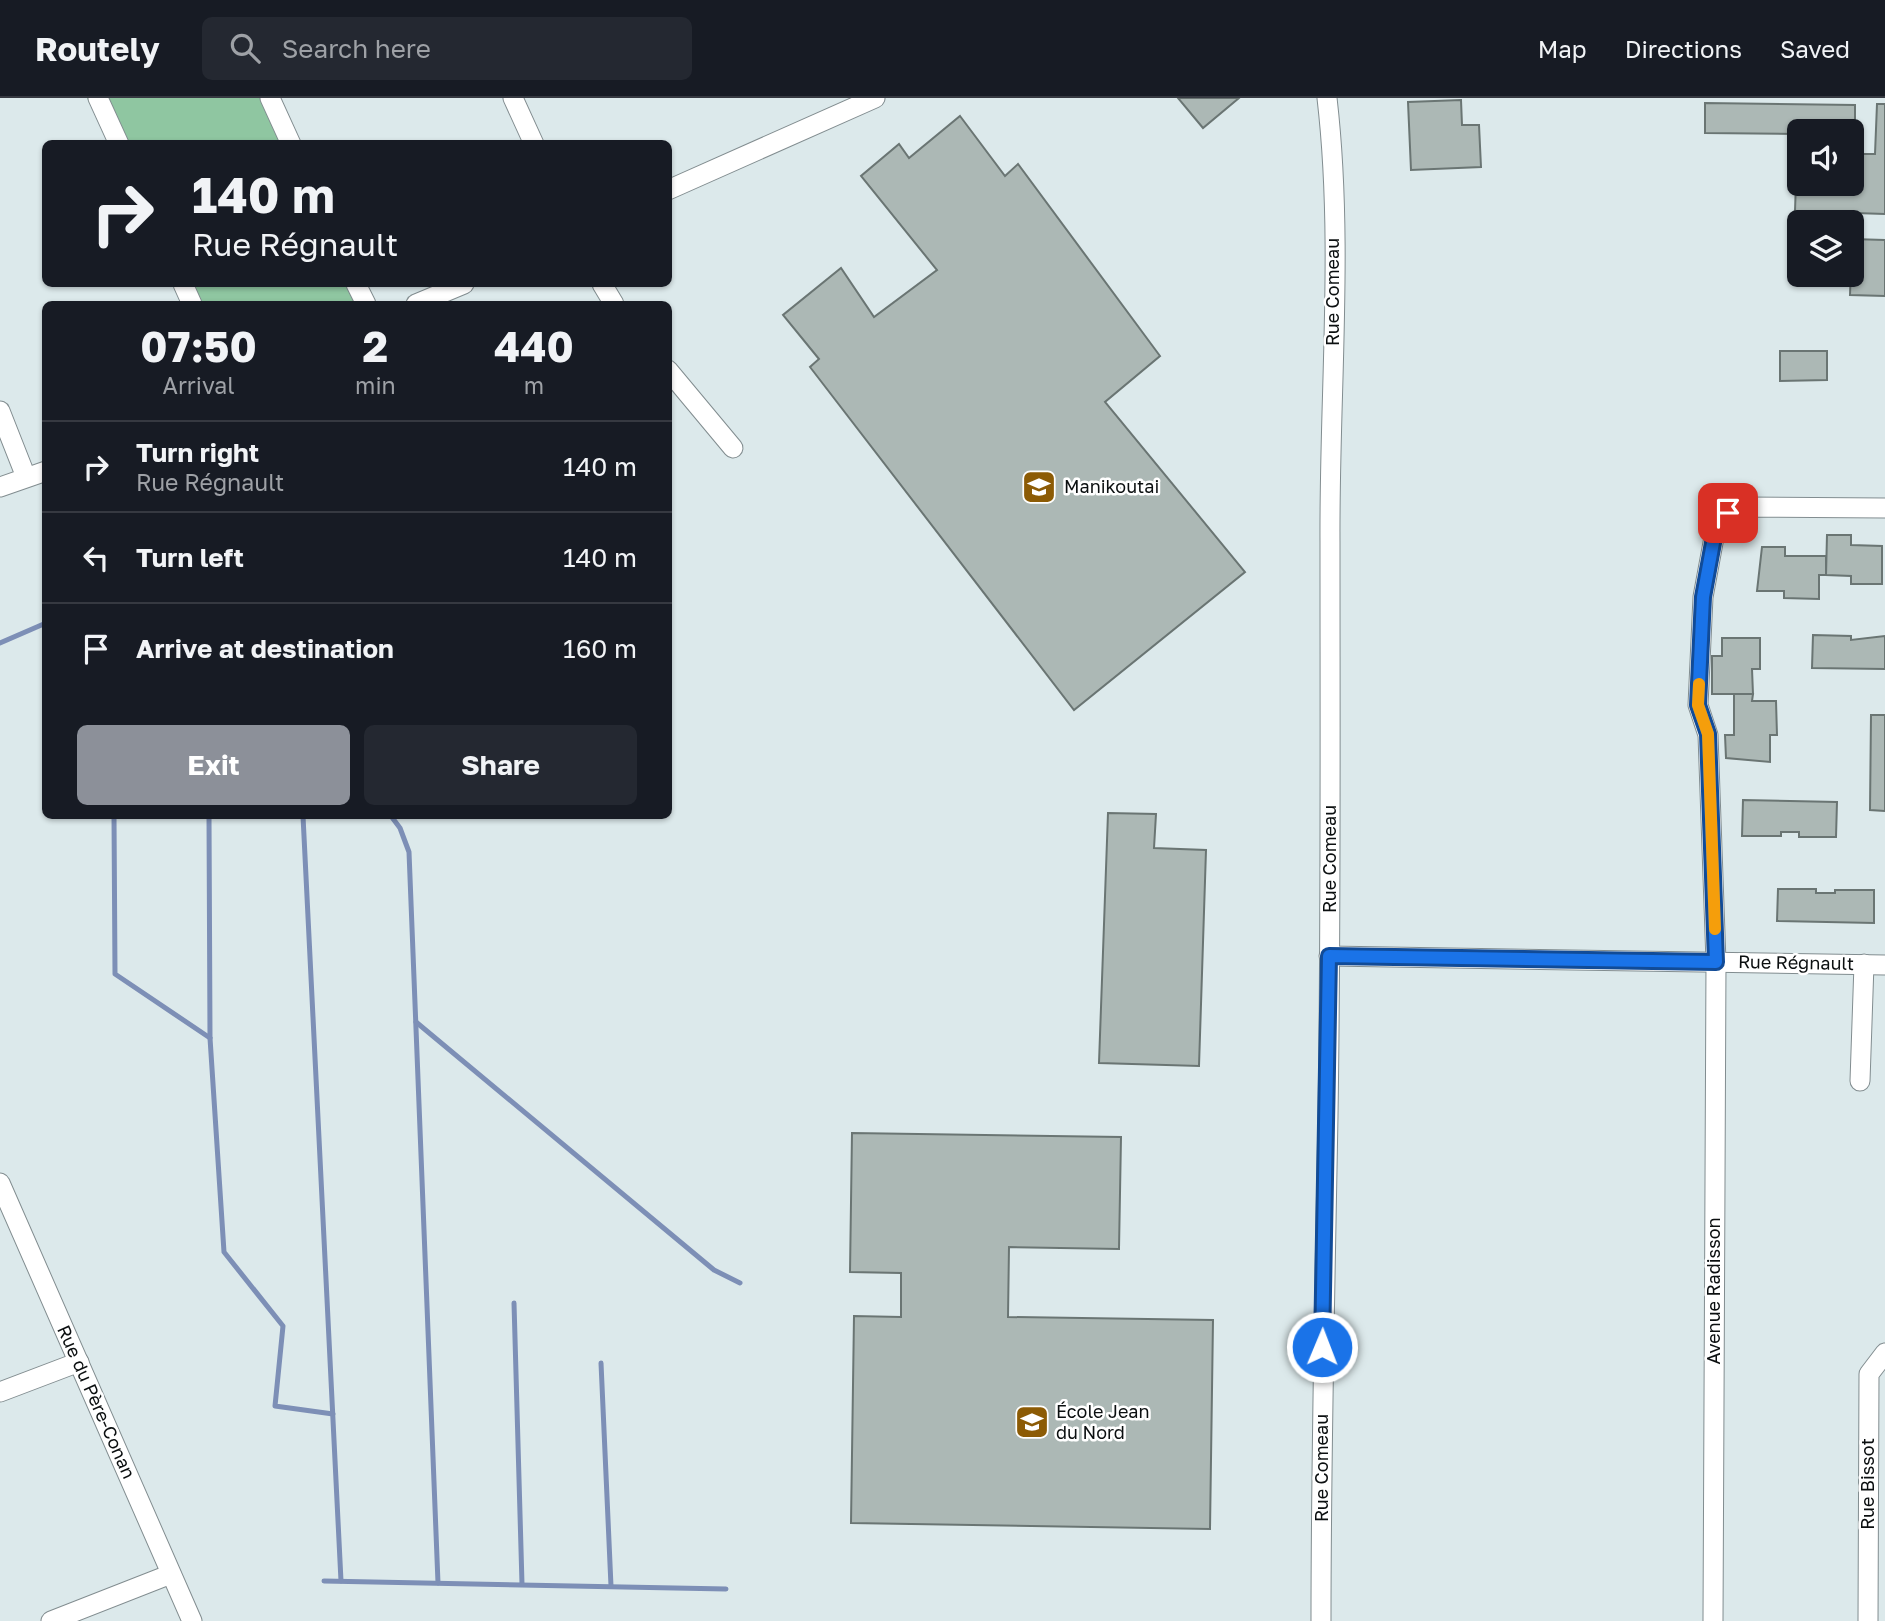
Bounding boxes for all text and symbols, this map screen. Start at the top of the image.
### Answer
search box [202,17,692,80]
text: Routely [35,29,160,68]
icon: search [226,29,264,67]
text: Search here [282,33,431,64]
text: Map [1538,34,1587,63]
text: Directions [1625,34,1742,63]
text: Saved [1780,34,1850,63]
map controls [1787,119,1864,287]
button: sound [1787,119,1864,196]
text: 140 m [192,165,335,224]
icon: right [77,168,168,259]
button: layers [1787,210,1864,287]
text: Rue Régnault [192,225,398,263]
street label: Rue Comeau [1321,238,1343,346]
text: 07:50 [140,321,257,371]
text: 2 [363,321,388,371]
text: 440 [494,321,574,371]
text: Arrival [162,371,235,399]
text: min [355,371,396,399]
text: m [524,371,544,399]
text: Turn right [136,437,259,468]
icon: right [77,448,115,486]
text: 140 m [563,451,637,482]
text: Rue Régnault [136,468,284,496]
school or university icon: Manikoutai [1020,468,1058,506]
place label: Manikoutai [1064,475,1159,497]
pin [1698,483,1758,543]
icon: arrive [1709,494,1747,532]
icon: left [77,539,115,577]
text: Turn left [136,542,244,573]
text: 140 m [563,542,637,573]
icon: arrive [77,630,115,668]
text: Arrive at destination [136,633,394,664]
text: 160 m [563,633,637,664]
button: Exit [77,725,350,805]
button: Share [364,725,637,805]
street label: Rue Comeau [1318,805,1340,913]
street label: Rue Régnault [1738,950,1854,974]
street label: Avenue Radisson [1702,1217,1724,1365]
position arrow [1285,1310,1359,1384]
street label: Rue du Père-Conan [53,1321,141,1482]
place label: École Jean du Nord [1056,1400,1150,1443]
school or university icon: École Jean du Nord [1013,1403,1051,1441]
street label: Rue Comeau [1310,1414,1332,1522]
street label: Rue Bissot [1856,1438,1878,1530]

